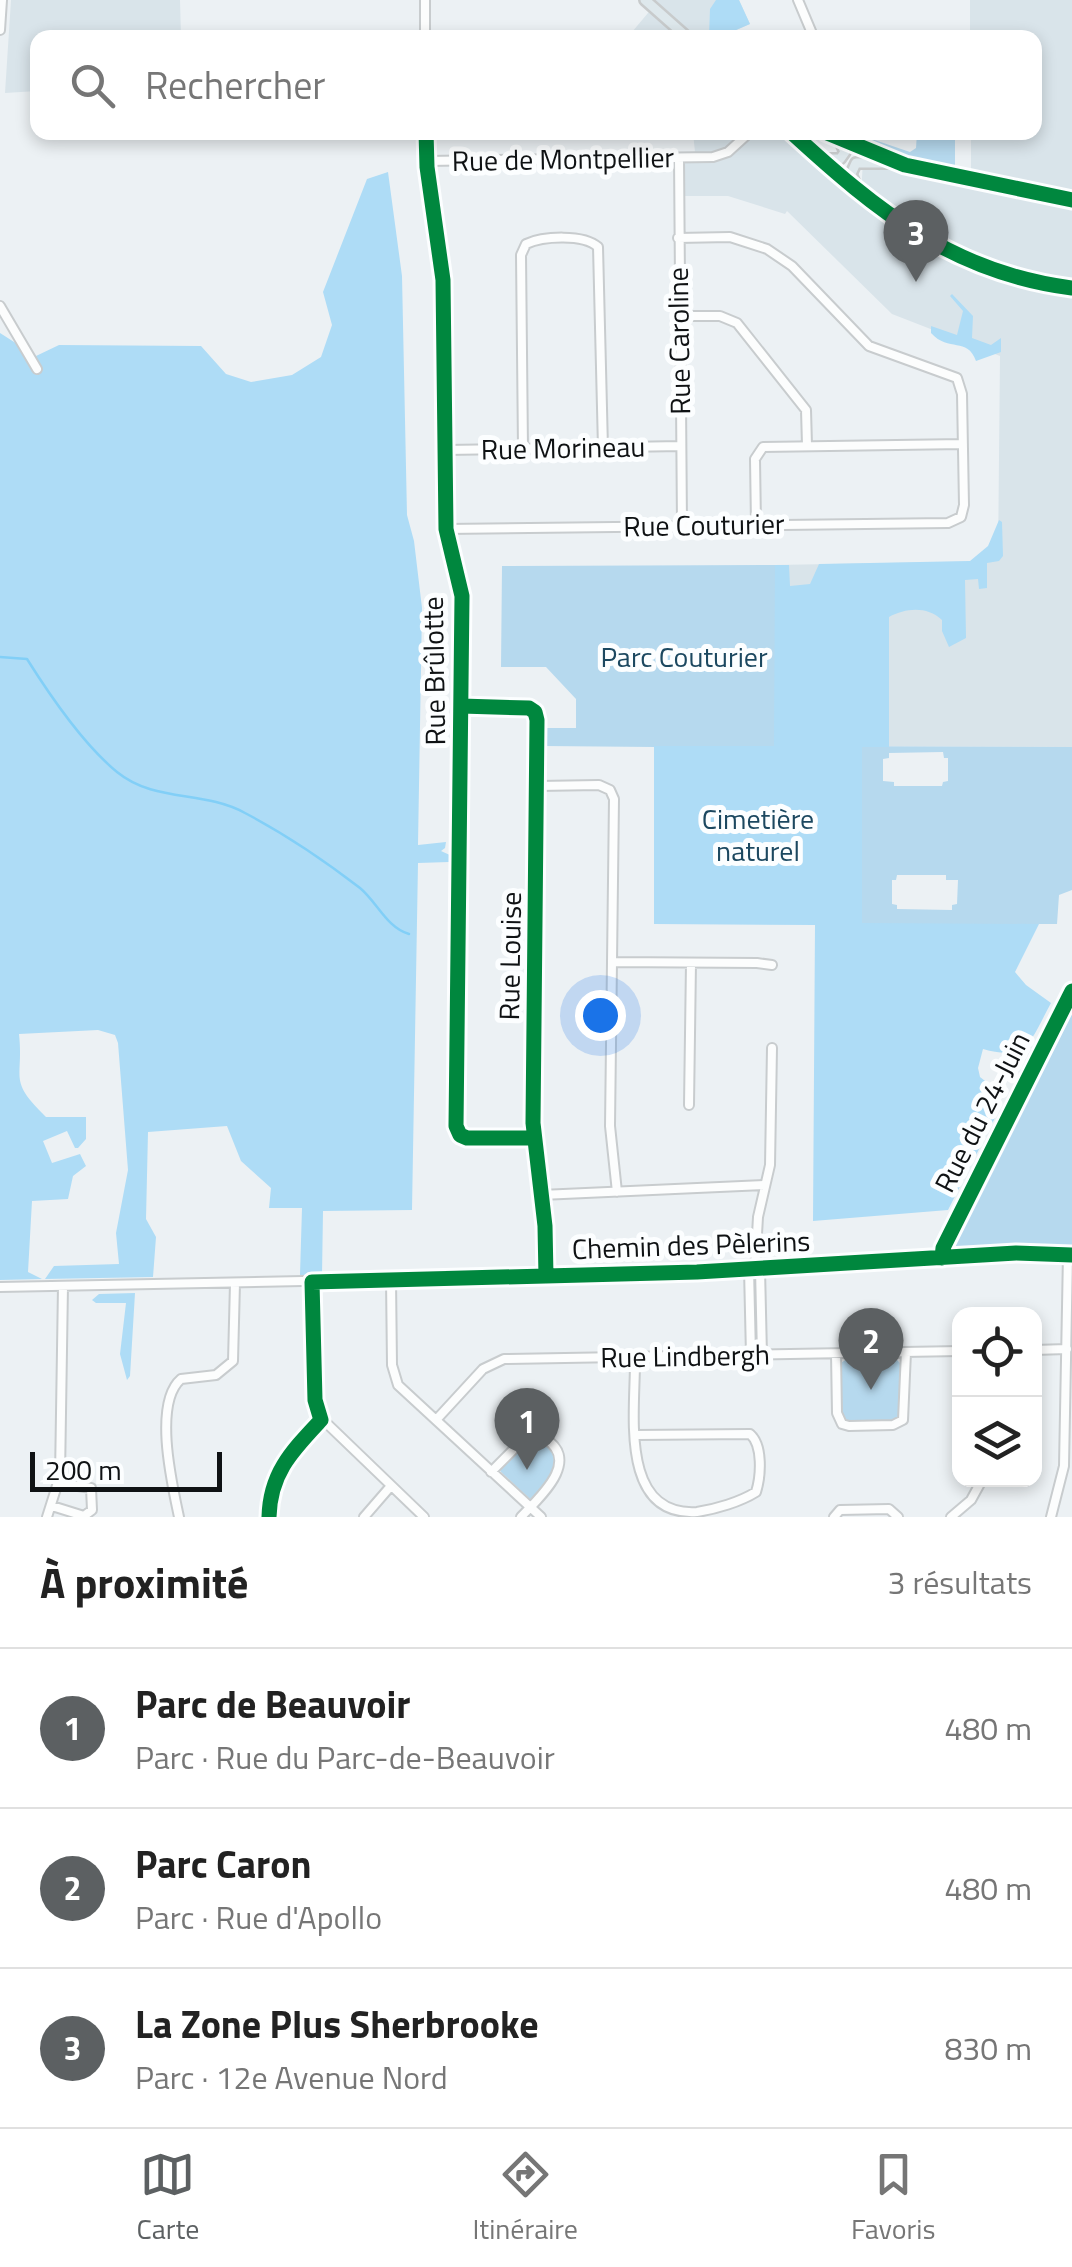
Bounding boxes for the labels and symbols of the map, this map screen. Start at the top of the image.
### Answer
street label: Rue de Montpellier [452,135,675,182]
pin: 3 [884,200,948,282]
street label: Rue Caroline [656,267,701,415]
street label: Rue Morineau [480,425,646,470]
street label: Rue Couturier [623,502,785,547]
street label: Rue Brûlotte [411,596,456,746]
park label: Parc Couturier [600,635,768,678]
park label: Cimetière naturel [702,797,814,872]
street label: Rue Louise [487,891,532,1021]
your location [575,990,626,1041]
street label: Rue du 24-Juin [923,1024,1040,1200]
street label: Chemin des Pèlerins [571,1219,811,1270]
pin: 2 [838,1308,904,1390]
street label: Rue Lindbergh [600,1333,770,1378]
pin: 1 [494,1388,560,1470]
scale bar [30,1447,222,1492]

